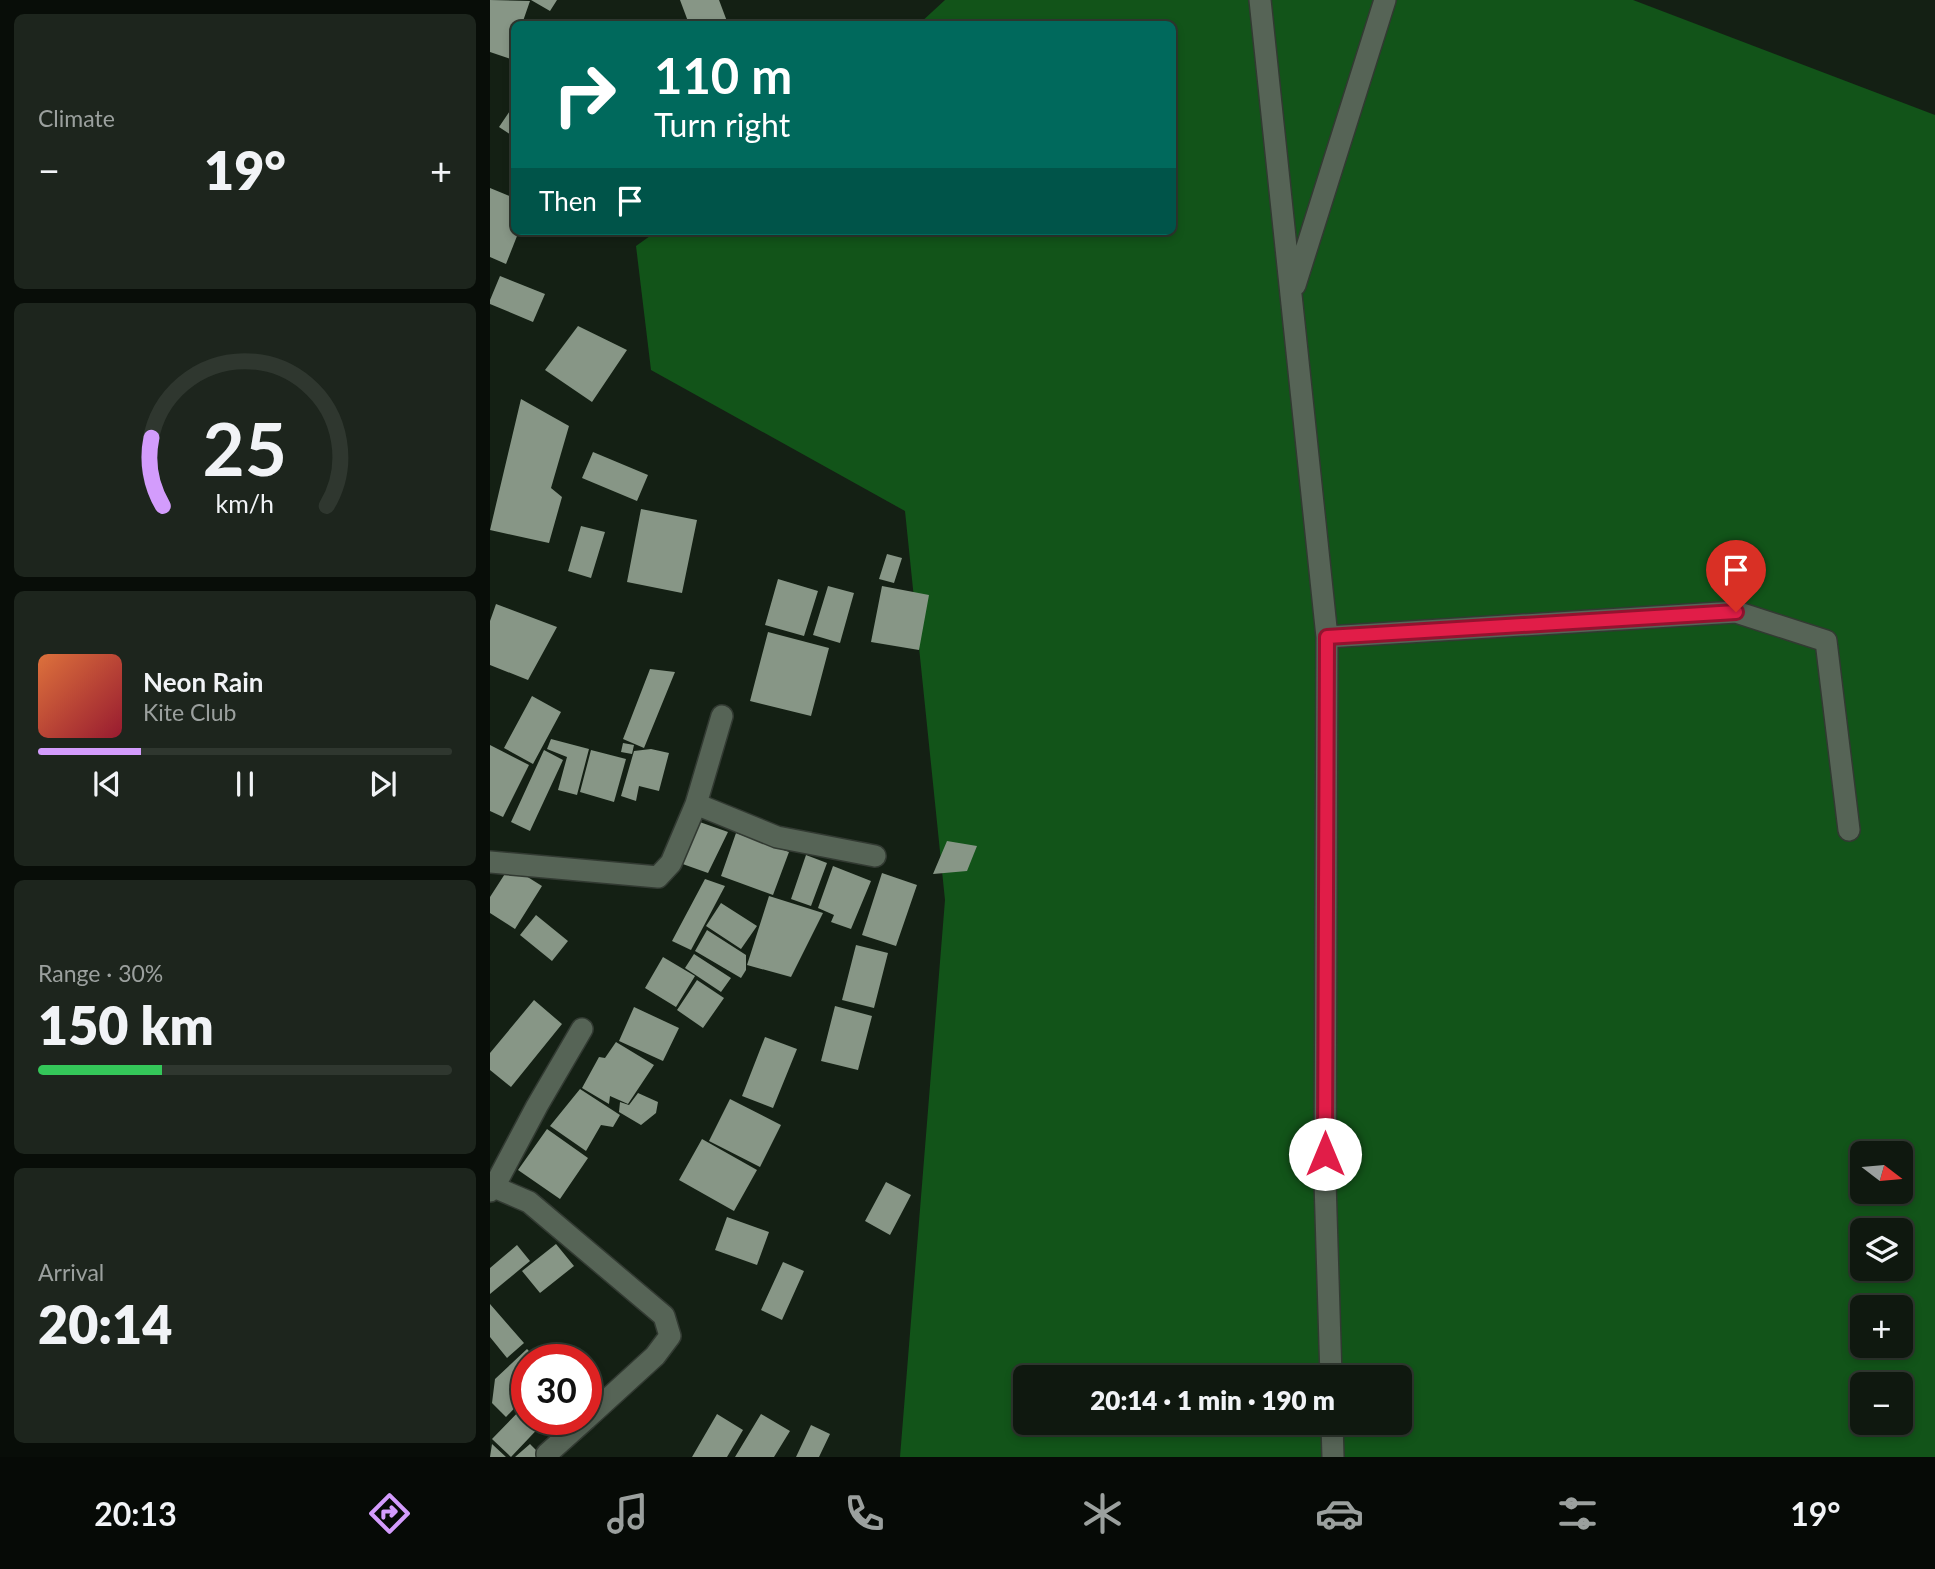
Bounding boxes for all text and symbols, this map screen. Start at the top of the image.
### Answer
text: 110 m [654,46,792,104]
icon: right [539,49,630,140]
text: Climate [38,104,115,132]
text: Turn right [654,105,790,144]
text: 19° [204,139,286,201]
text: − [38,147,60,193]
text: + [430,147,452,193]
icon: arrive [611,182,649,220]
text: Then [539,185,597,217]
text: 25 [203,404,287,492]
text: km/h [216,488,274,518]
pin [1706,540,1766,612]
icon: arrive [1717,551,1755,589]
text: Neon Rain [143,666,263,698]
text: Kite Club [143,698,236,726]
icon: previous [88,765,126,803]
icon: pause [226,765,264,803]
icon: next [364,765,402,803]
text: Range · 30% [38,959,163,987]
text: 150 km [38,994,214,1056]
position arrow [1288,1117,1362,1191]
north arrow [1850,1141,1913,1204]
map controls [1850,1141,1913,1435]
button: layers [1850,1218,1913,1281]
text: Arrival [38,1258,104,1286]
text: 20:14 [38,1293,172,1355]
button: + [1850,1295,1913,1358]
speed limit sign: 30 [511,1344,602,1435]
button: − [1850,1372,1913,1435]
text: 20:14 · 1 min · 190 m [1090,1384,1335,1416]
icon: directions [365,1489,414,1538]
icon: music [603,1489,652,1538]
icon: phone [840,1489,889,1538]
icon: climate [1078,1489,1127,1538]
icon: car [1315,1489,1364,1538]
icon: filters [1553,1489,1602,1538]
text: 20:13 [94,1494,177,1533]
text: 19° [1790,1494,1841,1533]

